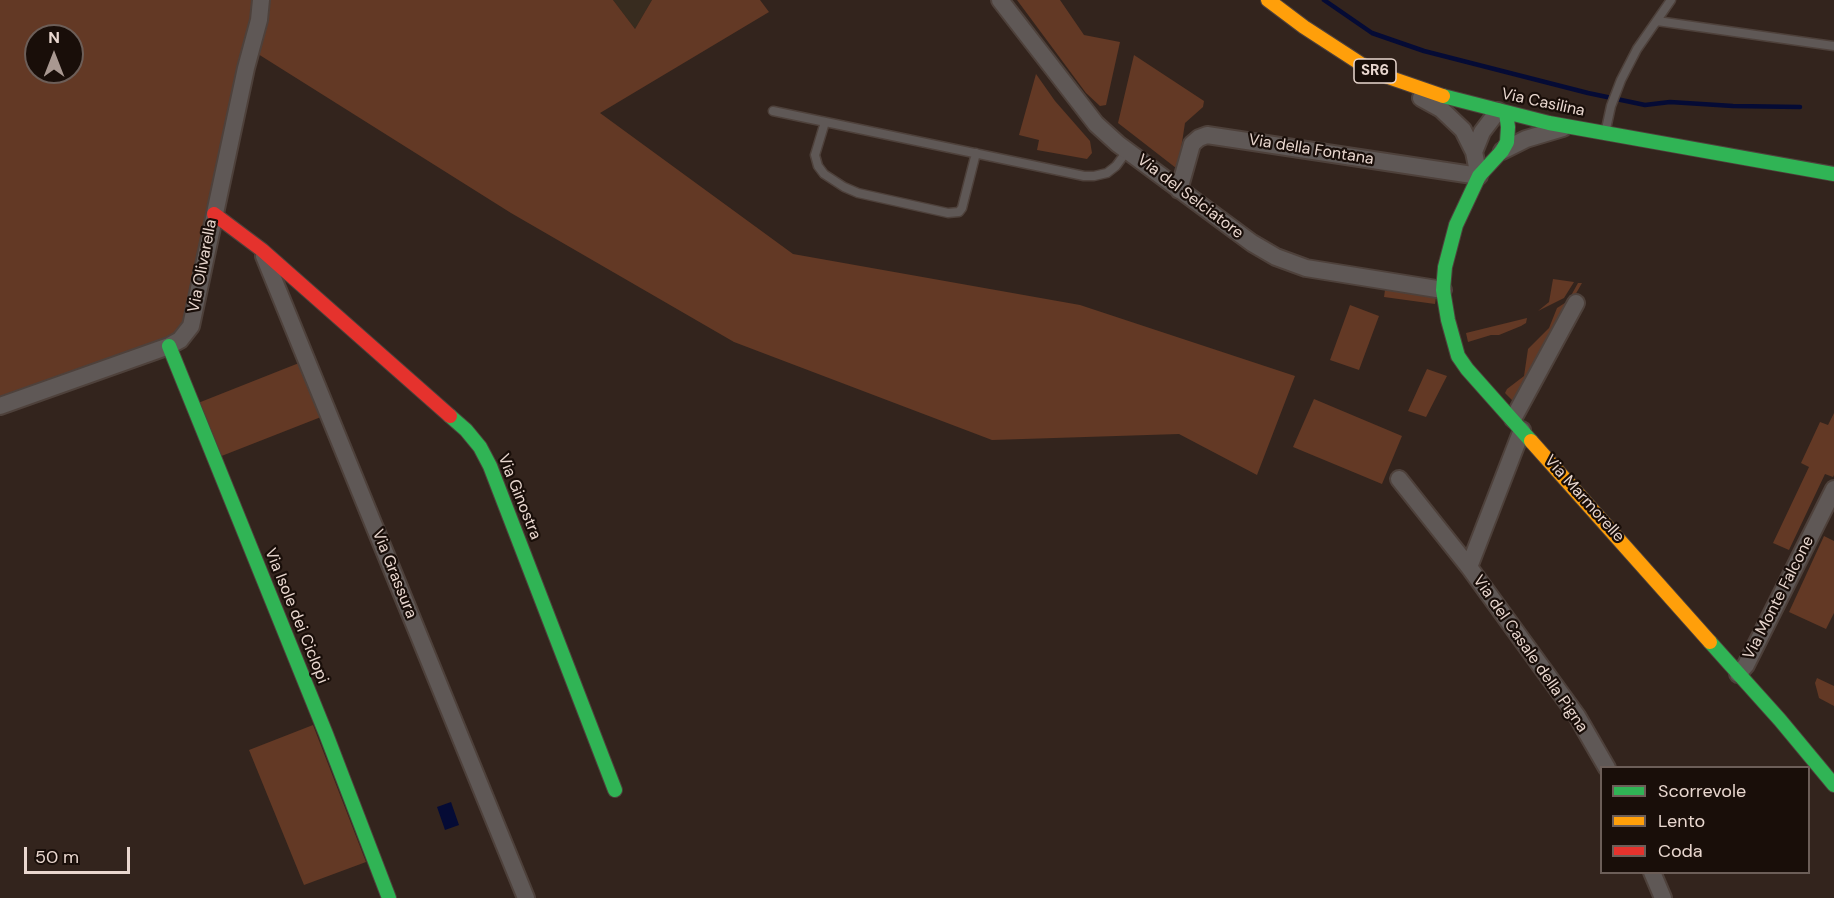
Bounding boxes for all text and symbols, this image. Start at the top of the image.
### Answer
north arrow [24,24,84,84]
text: N [48,27,60,48]
road number: SR6 [1354,59,1396,83]
street label: Via Casilina [1500,85,1586,121]
street label: Via della Fontana [1247,131,1375,169]
street label: Via del Selciatore [1133,151,1247,243]
street label: Via Olivarella [185,218,221,314]
street label: Via Ginostra [493,451,545,543]
street label: Via Marmorelle [1540,452,1628,546]
street label: Via Grassura [367,527,421,621]
street label: Via Monte Falcone [1740,533,1818,663]
street label: Via Isole dei Ciclopi [260,546,332,686]
street label: Via del Casale della Pigna [1468,572,1592,736]
legend [1600,766,1810,874]
text: Scorrevole [1658,779,1746,803]
text: Lento [1658,809,1705,833]
scale bar [27,835,134,873]
text: Coda [1658,839,1703,863]
text: 50 m [35,845,79,869]

